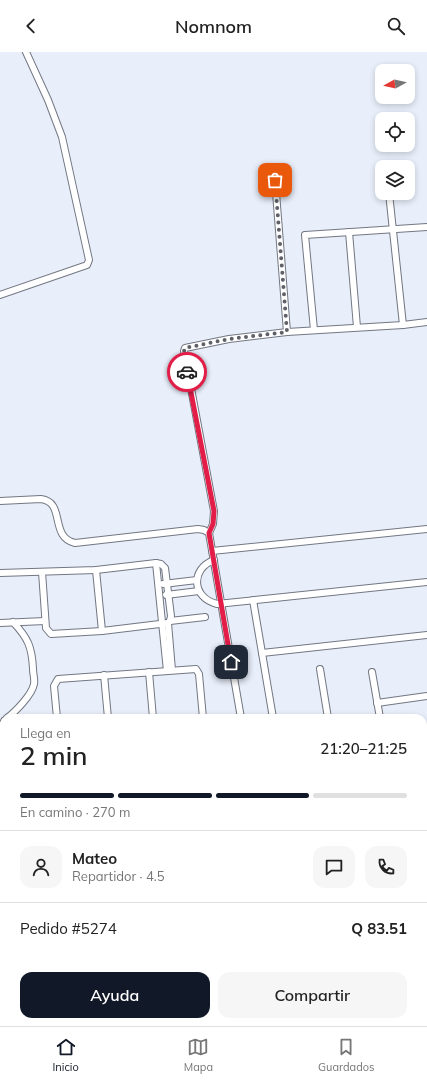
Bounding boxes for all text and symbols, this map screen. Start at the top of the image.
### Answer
icon: back [20,15,42,37]
text: Nomnom [175,15,252,38]
icon: search [385,15,407,37]
north arrow [375,64,415,104]
map controls [375,64,415,200]
button: locate [375,112,415,152]
button: layers [375,160,415,200]
pin [258,163,292,197]
icon: bag [264,169,286,191]
courier [167,352,207,392]
icon: car [176,361,198,383]
pin [214,645,248,679]
icon: home [220,651,242,673]
text: Llega en [20,725,71,741]
text: 2 min [20,739,88,772]
text: 21:20–21:25 [320,739,407,758]
text: En camino · 270 m [20,804,130,820]
button: person [20,846,62,888]
button: chat [313,846,355,888]
button: phone [365,846,407,888]
text: Mateo [72,849,117,868]
text: Repartidor · 4.5 [72,868,165,884]
text: Pedido #5274 [20,919,117,938]
text: Q 83.51 [351,919,407,938]
button: Ayuda [20,972,210,1018]
button: Compartir [218,972,407,1018]
tab: Inicio [53,1036,79,1074]
tab: Mapa [184,1036,213,1074]
tab: Guardados [318,1036,374,1074]

